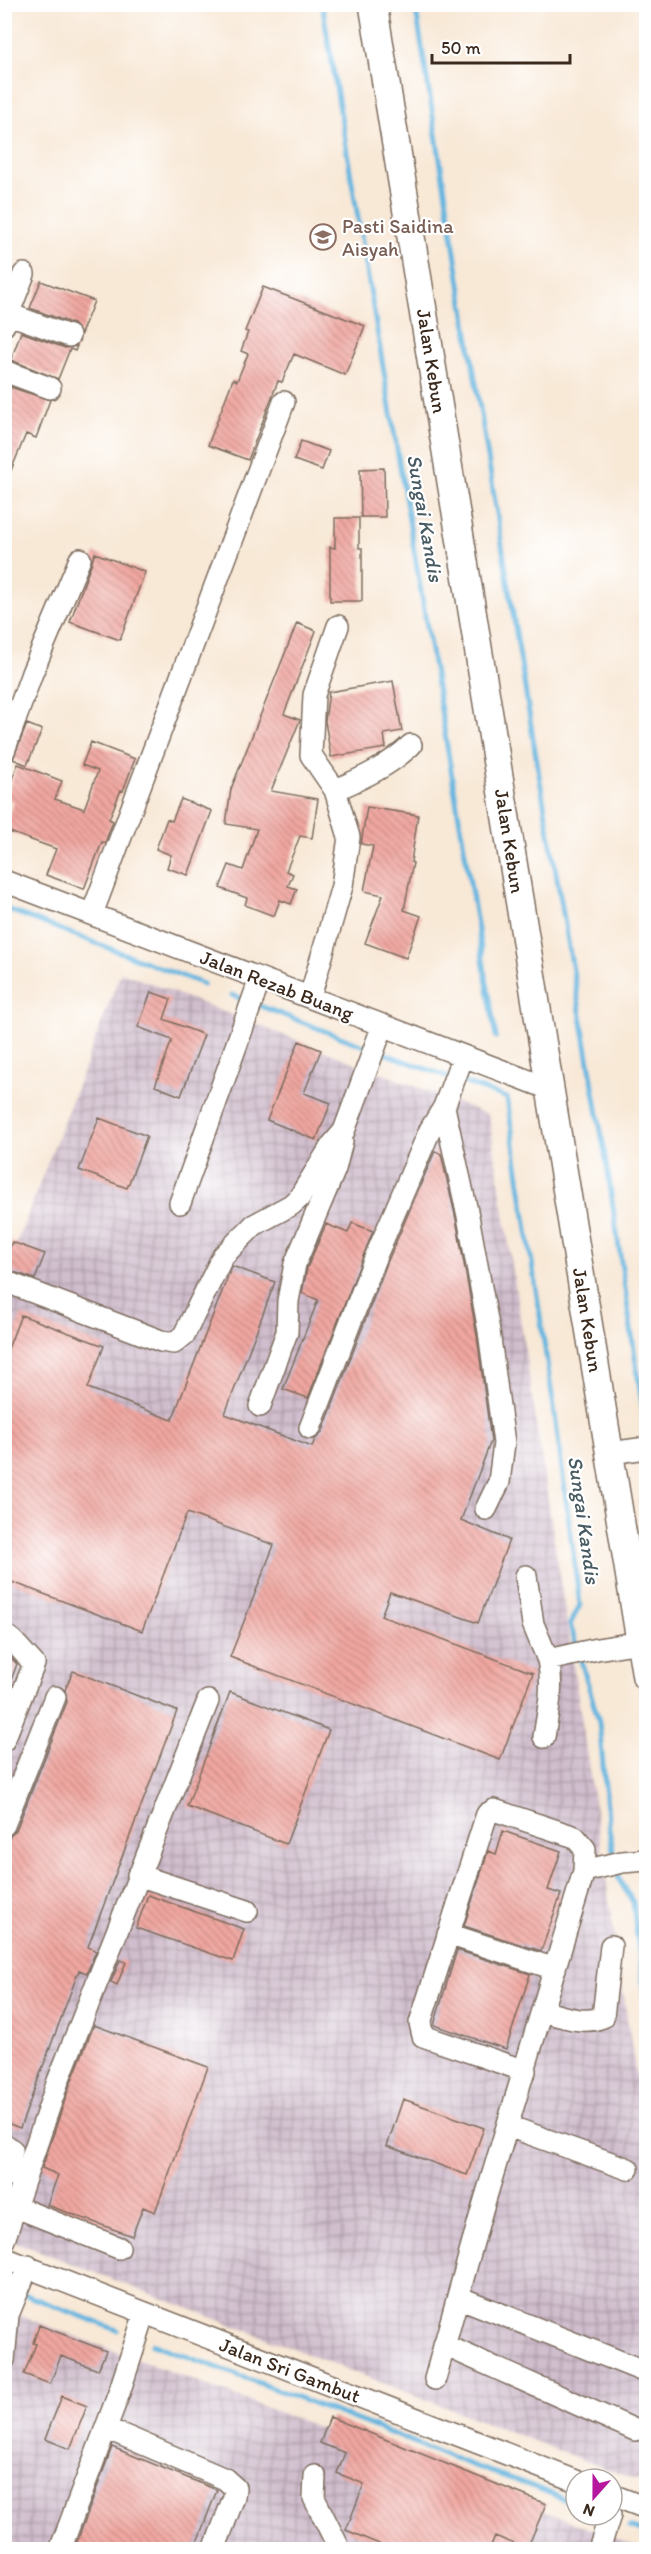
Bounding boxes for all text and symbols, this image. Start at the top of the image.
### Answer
scale bar [432,27,570,65]
text: 50 m [441,37,481,59]
place label: Pasti Saidina Aisyah [342,214,454,261]
school or university icon: Pasti Saidina Aisyah [308,222,338,252]
street label: Jalan Kebun [412,307,452,415]
water label: Sungai Kandis [402,452,449,585]
street label: Jalan Kebun [490,787,530,895]
street label: Jalan Rezab Buang [197,945,358,1026]
street label: Jalan Kebun [568,1266,608,1374]
water label: Sungai Kandis [563,1454,606,1587]
street label: Jalan Sri Gambut [216,2332,364,2408]
north arrow [564,2467,624,2527]
text: N [580,2500,597,2521]

